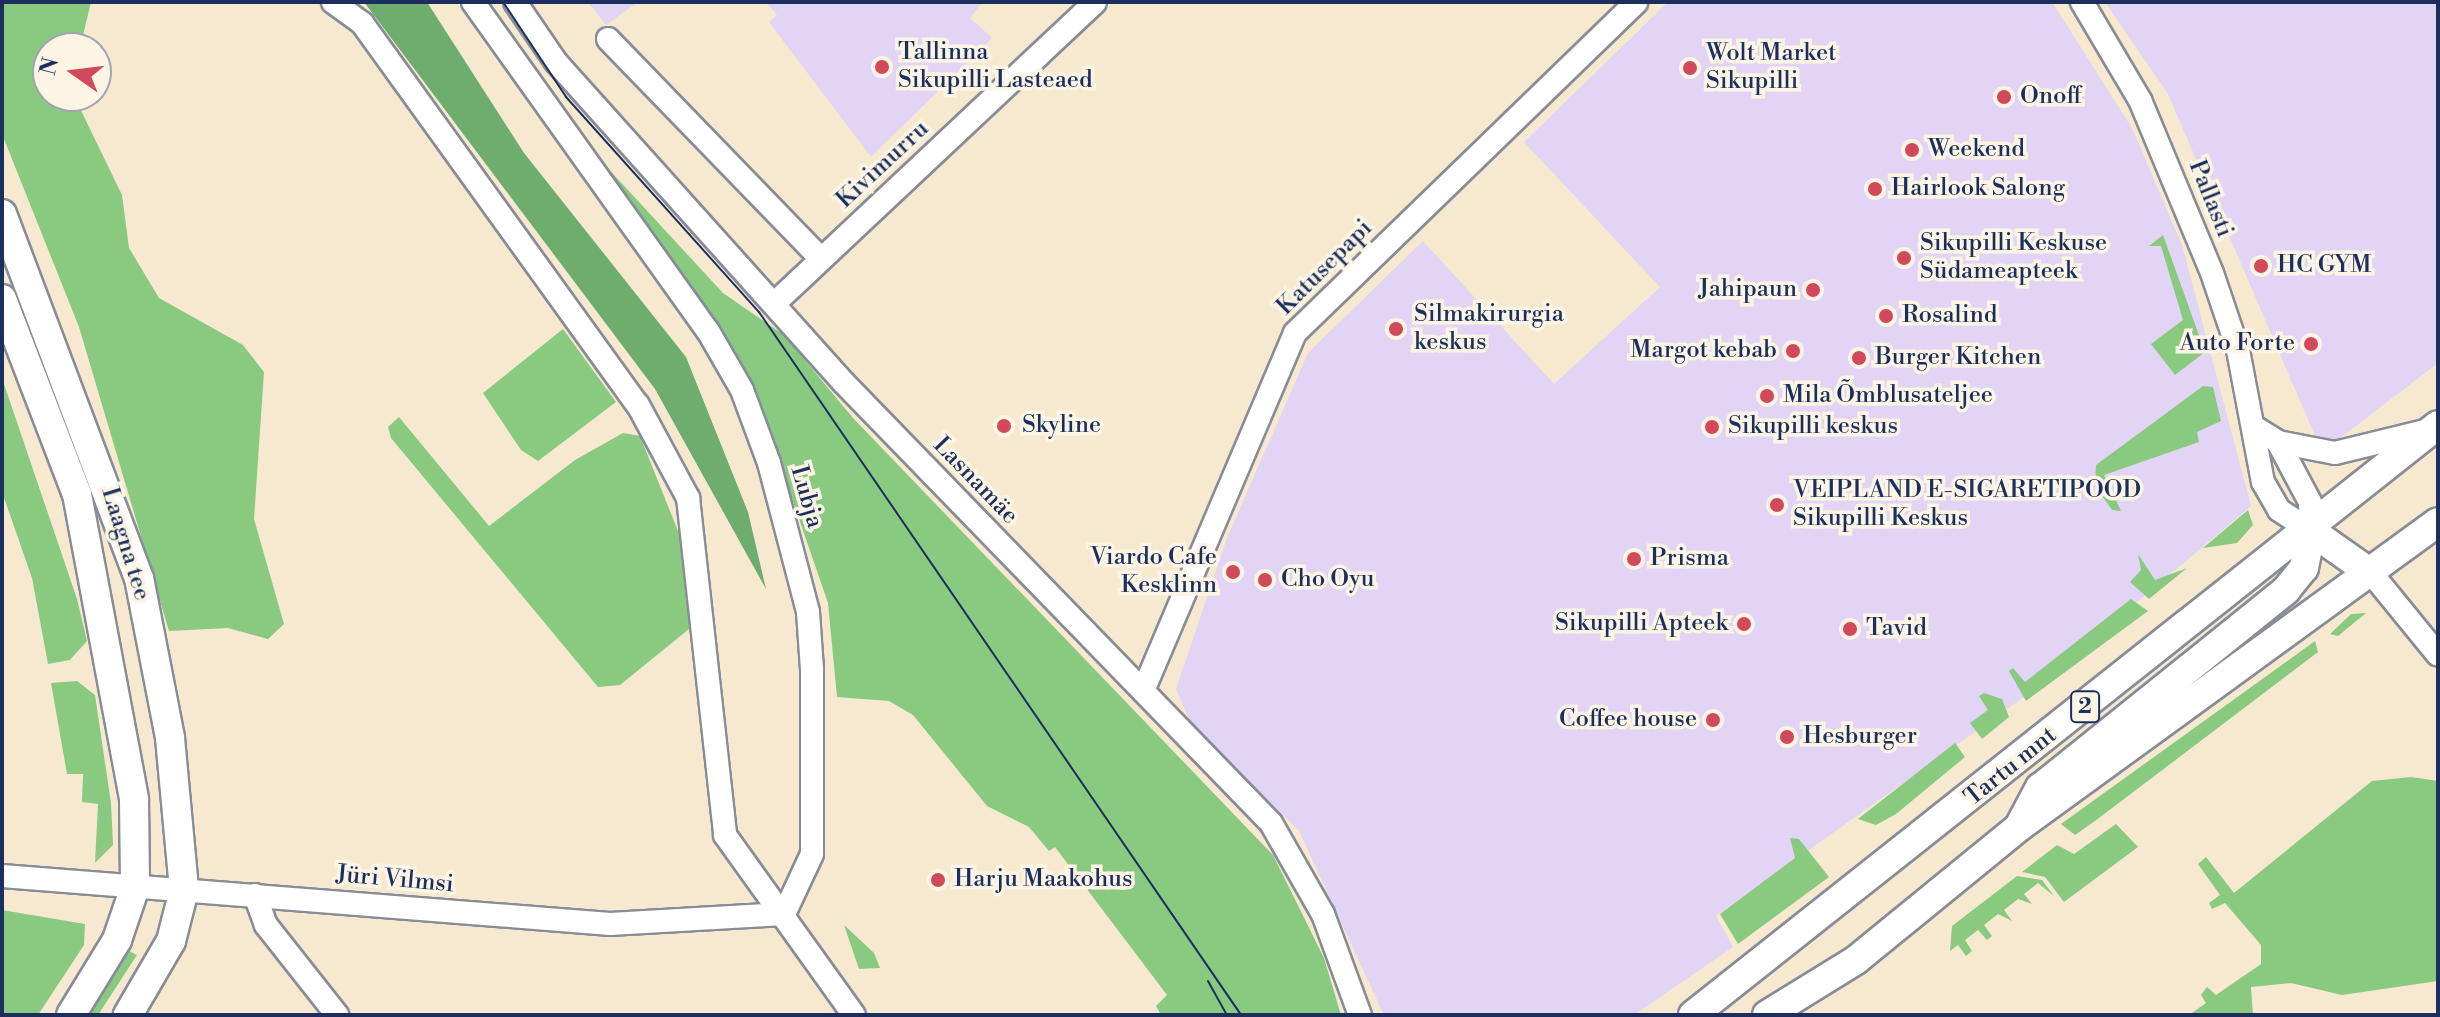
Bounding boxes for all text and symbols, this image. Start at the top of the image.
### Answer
north arrow [32,32,112,112]
place label: Tallinna Sikupilli Lasteaed [898,39,1093,95]
place label: Wolt Market Sikupilli [1706,40,1837,96]
text: N [35,55,65,78]
marker: Tallinna Sikupilli Lasteaed [873,58,891,76]
marker: Wolt Market Sikupilli [1681,59,1699,77]
place label: Onoff [2020,83,2082,111]
marker: Onoff [1995,88,2013,106]
street label: Kivimurru [831,115,935,215]
place label: Weekend [1928,136,2025,164]
marker: Weekend [1903,141,1921,159]
street label: Pallasti [2182,156,2238,242]
place label: Hairlook Salong [1891,175,2065,203]
marker: Hairlook Salong [1866,180,1884,198]
street label: Katusepapi [1271,214,1379,322]
place label: Sikupilli Keskuse Südameapteek [1920,230,2107,286]
marker: Sikupilli Keskuse Südameapteek [1895,249,1913,267]
place label: HC GYM [2277,252,2371,280]
marker: HC GYM [2252,257,2270,275]
place label: Jahipaun [1698,276,1797,304]
marker: Jahipaun [1804,281,1822,299]
place label: Silmakirurgia keskus [1414,301,1564,357]
place label: Rosalind [1902,302,1997,330]
marker: Rosalind [1877,307,1895,325]
marker: Silmakirurgia keskus [1385,318,1407,340]
place label: Auto Forte [2179,330,2295,358]
marker: Auto Forte [2302,335,2320,353]
place label: Margot kebab [1630,337,1777,365]
marker: Margot kebab [1784,342,1802,360]
place label: Burger Kitchen [1875,344,2041,372]
marker: Burger Kitchen [1850,349,1868,367]
place label: Mila Õmblusateljee [1783,382,1993,410]
marker: Mila Õmblusateljee [1758,387,1776,405]
place label: Skyline [1022,412,1101,440]
place label: Sikupilli keskus [1728,413,1898,441]
marker: Skyline [993,415,1015,437]
marker: Sikupilli keskus [1703,418,1721,436]
street label: Lasnamäe [926,431,1024,531]
street label: Lubja [783,463,829,531]
place label: VEIPLAND E-SIGARETIPOOD Sikupilli Keskus [1793,477,2141,533]
street label: Laagna tee [94,484,156,604]
marker: VEIPLAND E-SIGARETIPOOD Sikupilli Keskus [1768,496,1786,514]
place label: Viardo Cafe Kesklinn [1090,544,1217,600]
place label: Prisma [1650,545,1729,573]
marker: Prisma [1625,550,1643,568]
marker: Viardo Cafe Kesklinn [1224,563,1242,581]
place label: Cho Oyu [1281,566,1374,594]
marker: Cho Oyu [1256,571,1274,589]
place label: Sikupilli Apteek [1555,610,1728,638]
marker: Sikupilli Apteek [1735,615,1753,633]
place label: Tavid [1866,615,1927,643]
marker: Tavid [1841,620,1859,638]
road number: 2 [2069,689,2101,725]
place label: Coffee house [1559,706,1697,734]
marker: Coffee house [1704,711,1722,729]
street label: Tartu mnt [1959,721,2063,813]
place label: Hesburger [1803,723,1917,751]
marker: Hesburger [1778,728,1796,746]
street label: Jüri Vilmsi [335,861,455,899]
place label: Harju Maakohus [954,866,1132,894]
marker: Harju Maakohus [929,871,947,889]

